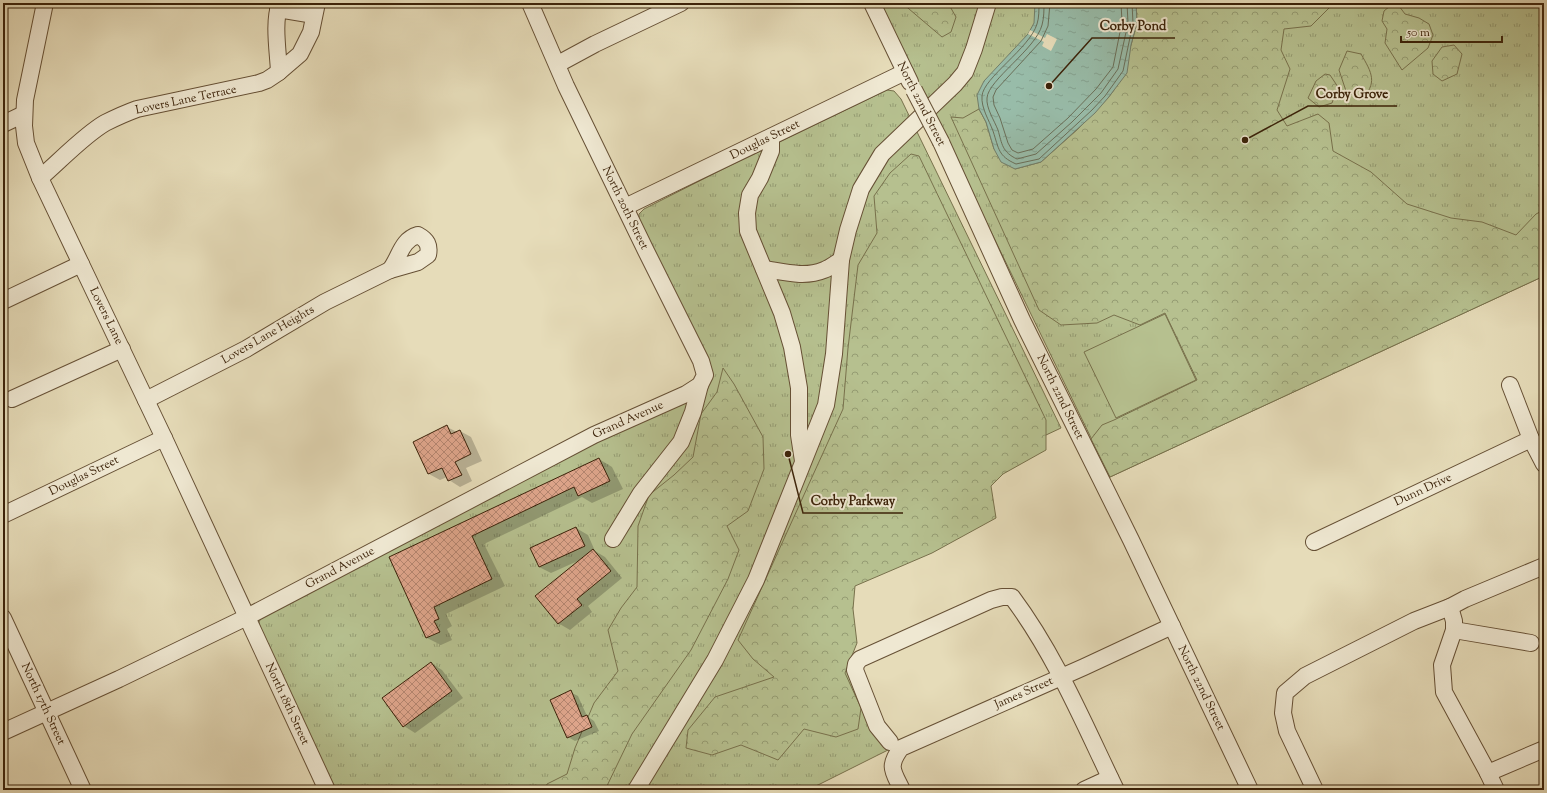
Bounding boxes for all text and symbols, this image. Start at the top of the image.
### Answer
callout: Corby Pond [1092,13,1175,38]
text: Corby Pond [1100,18,1167,36]
scale bar [1401,18,1502,44]
text: 50 m [1406,24,1430,42]
street label: North 22nd Street [892,59,950,149]
street label: Lovers Lane Terrace [134,80,239,120]
callout: Corby Grove [1308,81,1397,106]
text: Corby Grove [1316,86,1388,104]
street label: Douglas Street [727,115,803,165]
street label: North 20th Street [597,163,653,253]
street label: Lovers Lane [84,284,128,348]
street label: Lovers Lane Heights [218,301,318,369]
street label: North 22nd Street [1032,351,1088,443]
street label: Grand Avenue [590,396,667,444]
street label: Douglas Street [46,451,122,501]
street label: Dunn Drive [1391,469,1455,511]
callout: Corby Parkway [803,488,903,513]
text: Corby Parkway [811,493,896,511]
street label: Grand Avenue [302,542,378,594]
street label: North 22nd Street [1173,642,1229,734]
street label: North 17th Street [16,660,70,748]
street label: North 18th Street [260,660,314,748]
street label: James Street [991,672,1056,714]

